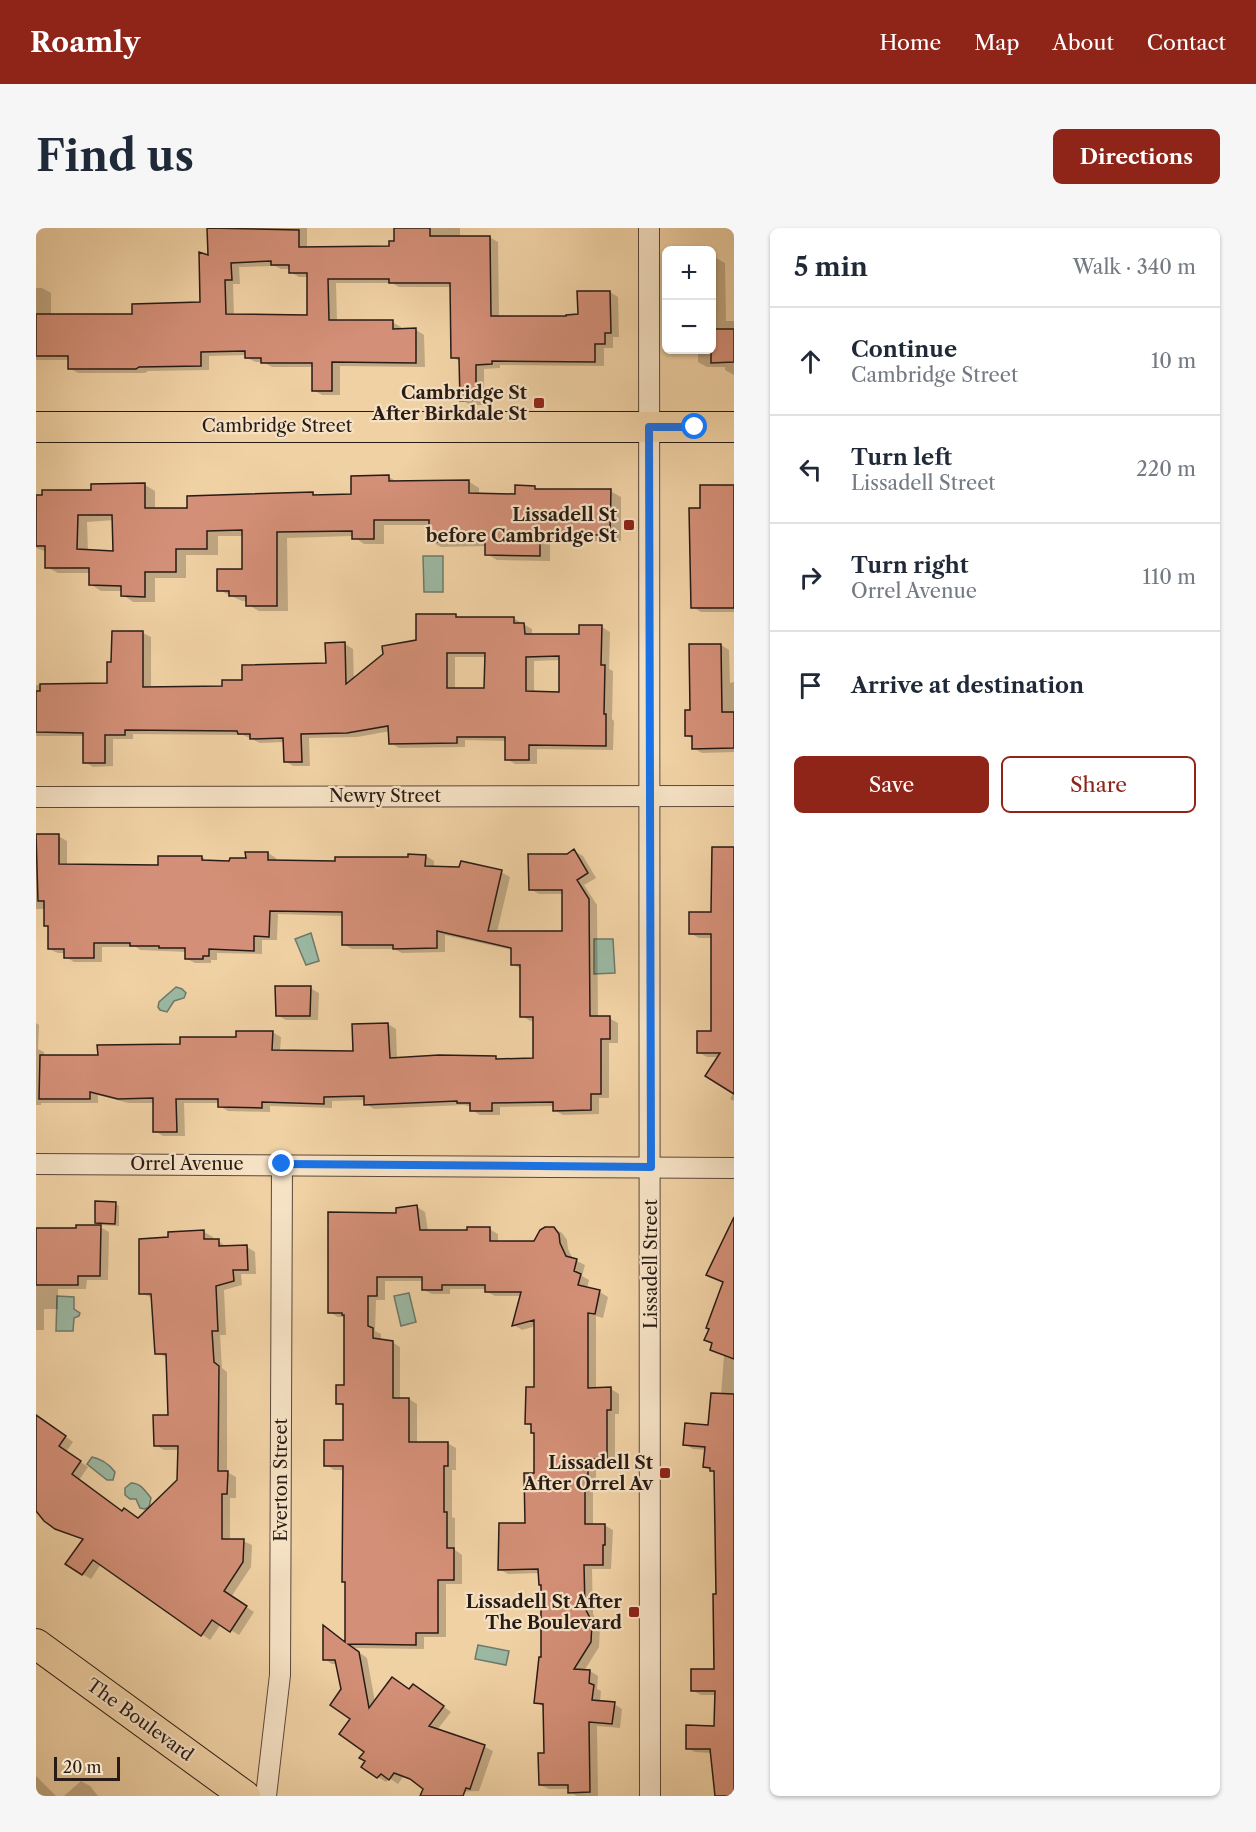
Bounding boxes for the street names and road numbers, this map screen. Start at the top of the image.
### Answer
street label: Cambridge Street [202,415,353,437]
street label: Newry Street [329,785,442,807]
street label: Orrel Avenue [130,1153,244,1175]
street label: Lissadell Street [640,1198,662,1329]
street label: Everton Street [270,1418,292,1542]
street label: The Boulevard [82,1674,198,1766]

